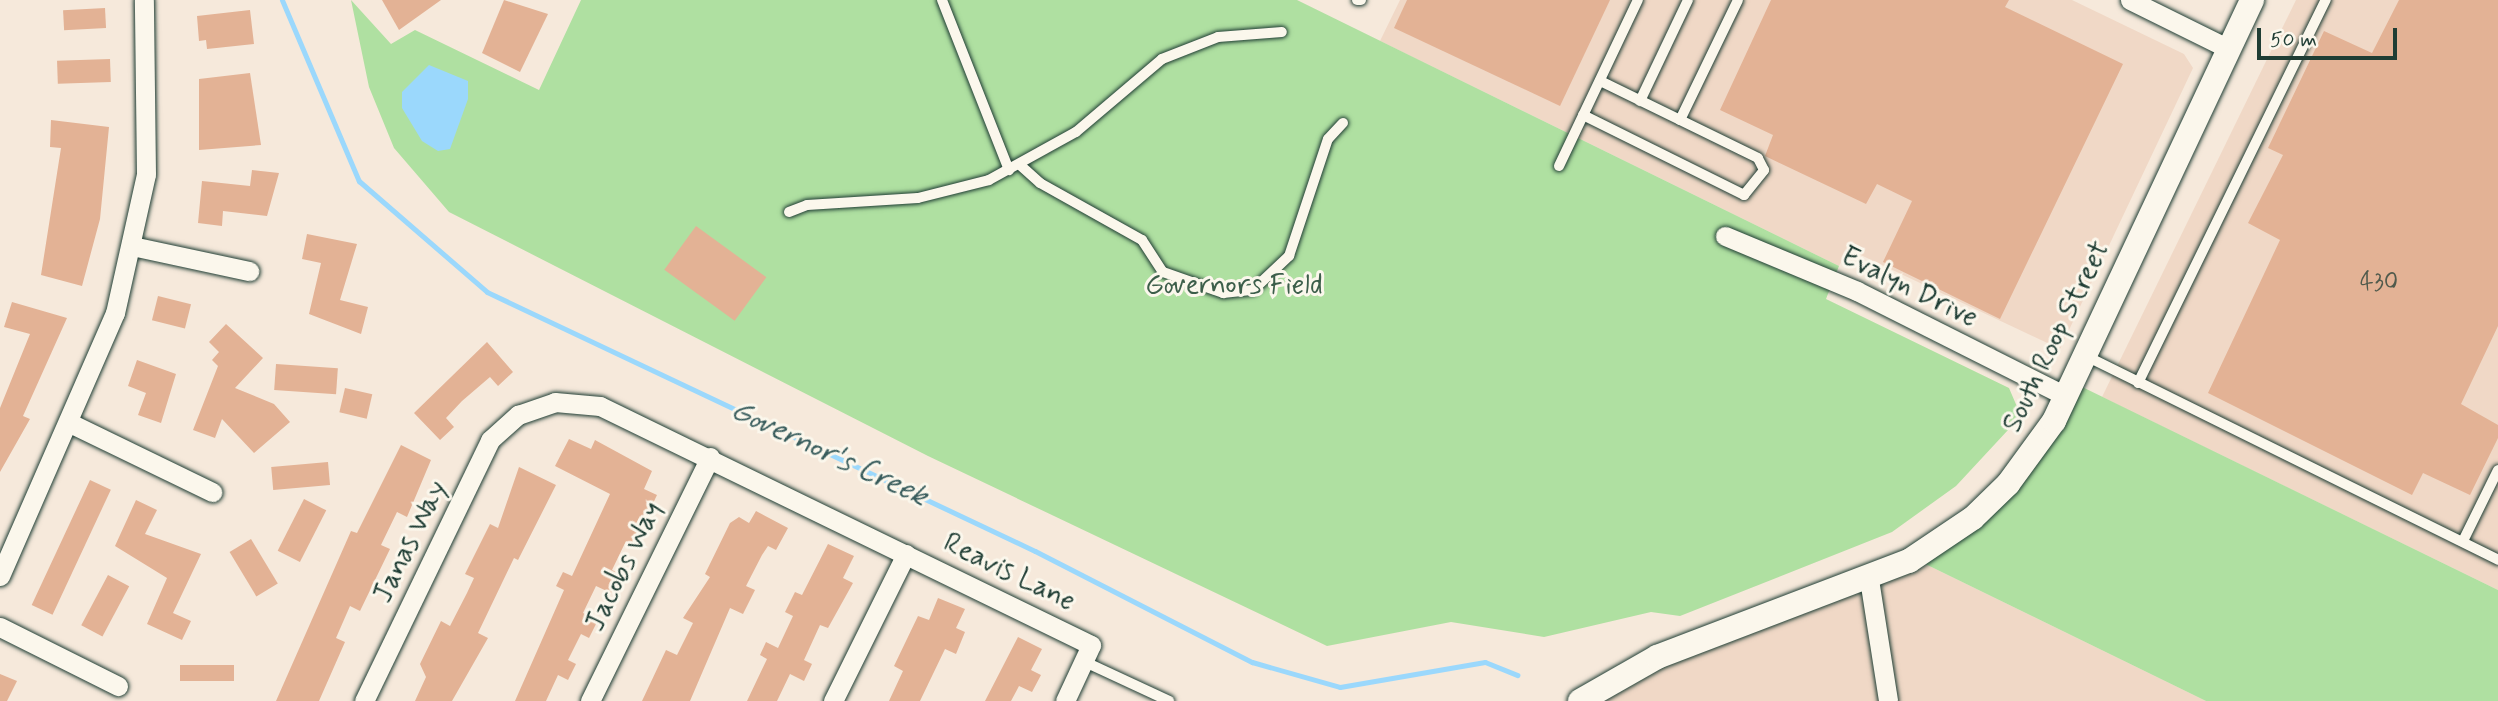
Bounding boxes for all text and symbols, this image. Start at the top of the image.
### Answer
scale bar [2260,14,2400,58]
text: 50 m [2270,26,2317,54]
street label: South Roop Street [1996,236,2118,438]
street label: Evalyn Drive [1836,241,1982,335]
park label: Governors Field [1144,269,1324,303]
house number: 430 [2360,269,2398,297]
water label: Governor's Creek [724,392,934,516]
street label: Janas Way [367,475,455,609]
street label: Jacobs Way [578,495,672,639]
street label: Reavis Lane [938,527,1080,619]

